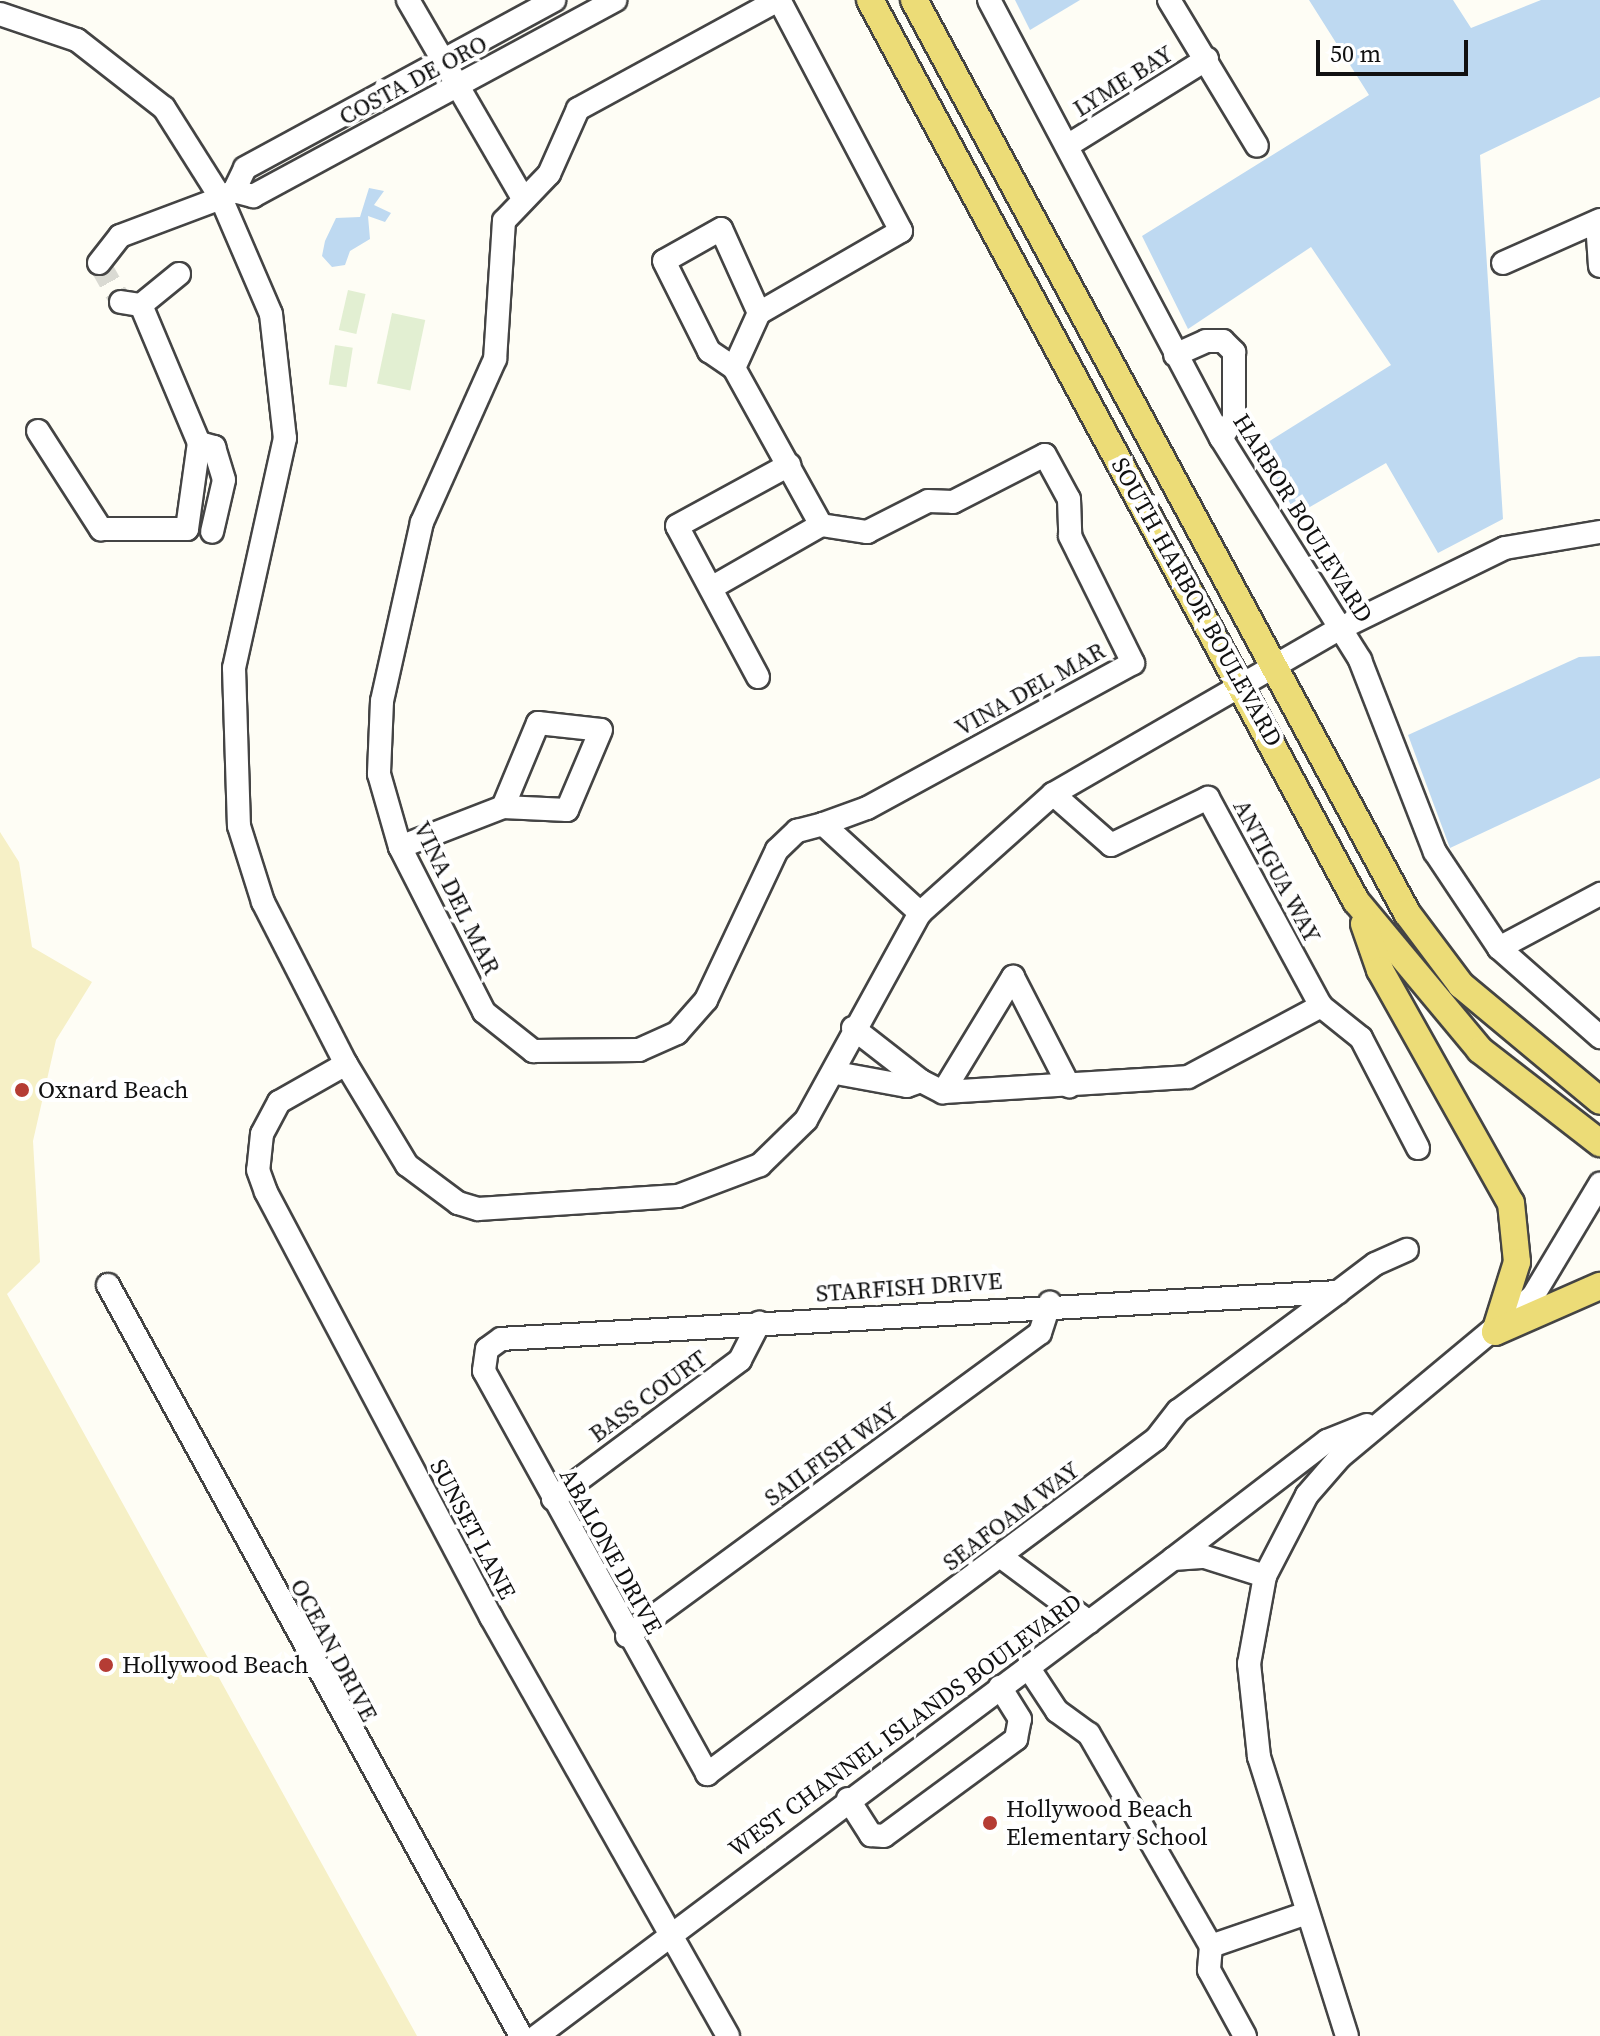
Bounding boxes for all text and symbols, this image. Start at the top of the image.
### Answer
scale bar [1320,24,1472,74]
street label: COSTA DE ORO [334,29,492,131]
text: 50 m [1330,37,1381,70]
street label: LYME BAY [1068,39,1178,123]
street label: HARBOR BOULEVARD [1227,408,1379,628]
street label: SOUTH HARBOR BOULEVARD [1105,453,1289,751]
street label: VINA DEL MAR [950,636,1110,742]
street label: ANTIGUA WAY [1227,794,1327,948]
street label: VINA DEL MAR [407,817,507,979]
place label: Oxnard Beach [38,1076,189,1104]
marker: Oxnard Beach [13,1081,31,1099]
street label: STARFISH DRIVE [815,1266,1003,1308]
street label: BASS COURT [584,1344,712,1448]
street label: SAILFISH WAY [758,1396,904,1512]
street label: SUNSET LANE [424,1454,522,1604]
street label: SEAFOAM WAY [937,1455,1085,1577]
street label: ABALONE DRIVE [554,1463,668,1639]
street label: OCEAN DRIVE [284,1574,384,1726]
street label: WEST CHANNEL ISLANDS BOULEVARD [723,1587,1087,1863]
place label: Hollywood Beach [122,1651,309,1679]
marker: Hollywood Beach [97,1656,115,1674]
place label: Hollywood Beach Elementary School [1006,1795,1208,1851]
marker: Hollywood Beach Elementary School [981,1814,999,1832]

